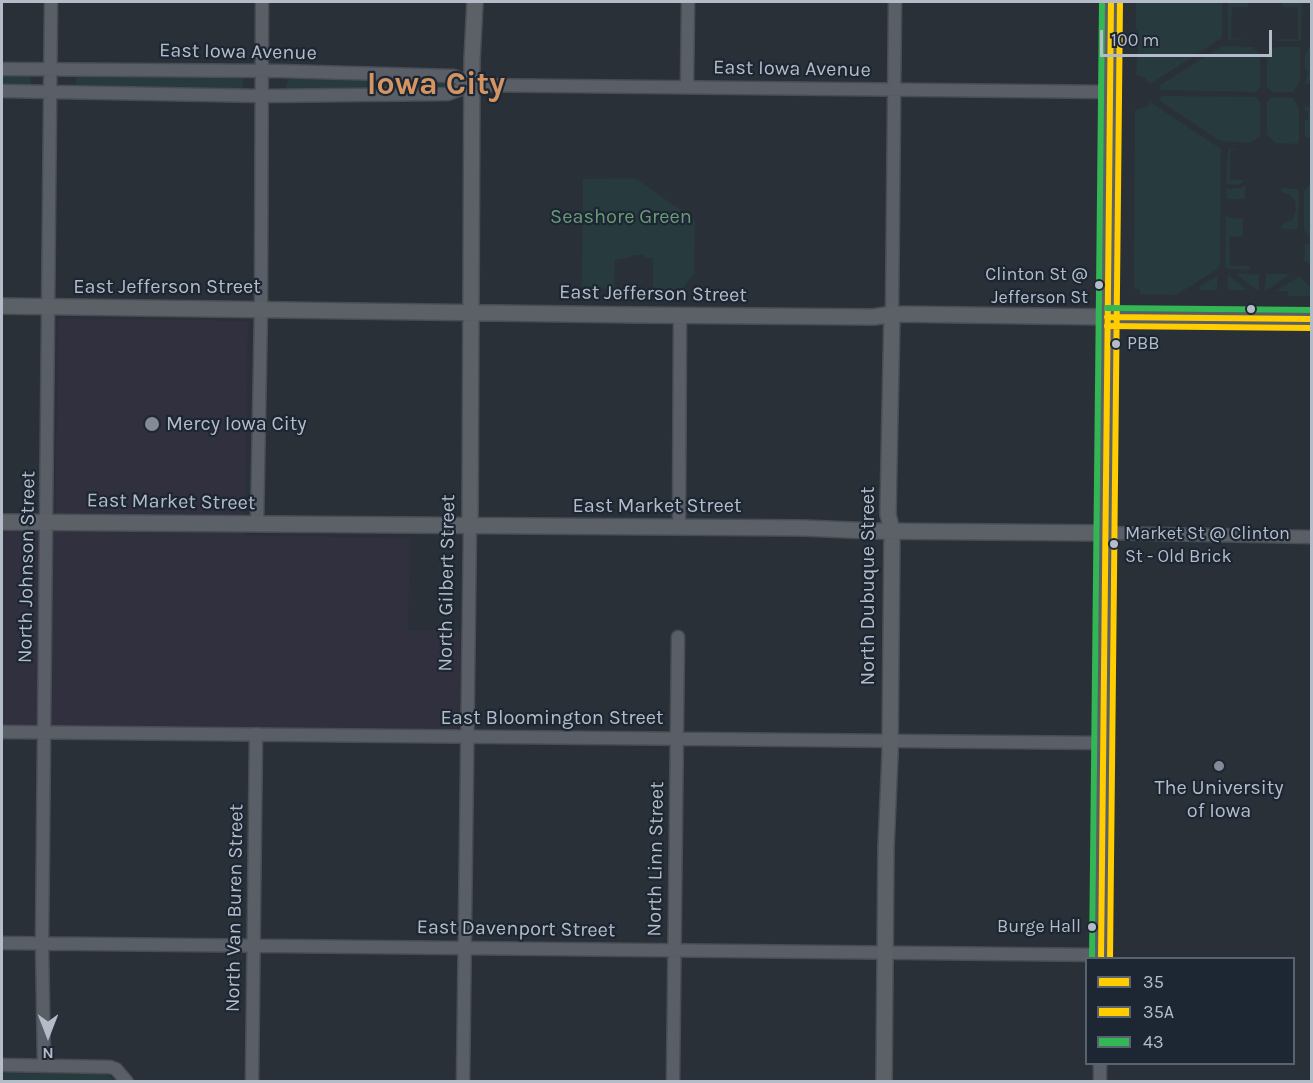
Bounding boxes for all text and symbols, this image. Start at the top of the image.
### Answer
scale bar [1103,18,1276,56]
text: 100 m [1111,29,1159,51]
street label: East Iowa Avenue [159,39,317,65]
street label: East Iowa Avenue [713,56,871,82]
district label: Iowa City [367,66,505,104]
park label: Seashore Green [550,205,692,229]
place label: Clinton St @ Jefferson St [985,264,1088,306]
street label: East Jefferson Street [73,275,261,299]
marker: Clinton St @ Jefferson St [1093,279,1105,291]
street label: East Jefferson Street [559,280,747,308]
unlabelled marker [1245,303,1257,315]
place label: PBB [1127,333,1159,355]
marker: PBB [1110,338,1122,350]
place label: Mercy Iowa City [166,412,307,436]
marker: Mercy Iowa City [143,415,161,433]
street label: North Johnson Street [13,471,41,663]
street label: North Dubuque Street [856,486,880,686]
street label: East Market Street [86,489,256,515]
street label: North Gilbert Street [433,494,461,672]
street label: East Market Street [573,494,741,518]
place label: Market St @ Clinton St - Old Brick [1125,523,1290,566]
marker: Market St @ Clinton St - Old Brick [1108,538,1120,550]
street label: East Bloomington Street [440,706,664,730]
marker: The University of Iowa [1212,759,1226,773]
place label: The University of Iowa [1154,776,1284,823]
street label: North Linn Street [643,781,669,937]
street label: North Van Buren Street [221,804,249,1012]
street label: East Davenport Street [416,915,616,943]
place label: Burge Hall [997,916,1081,938]
marker: Burge Hall [1086,921,1098,933]
legend [1085,957,1295,1065]
text: 35 [1143,971,1164,993]
text: 35A [1143,1001,1174,1023]
north arrow [18,1005,78,1065]
text: 43 [1143,1031,1164,1053]
text: N [42,1044,54,1063]

